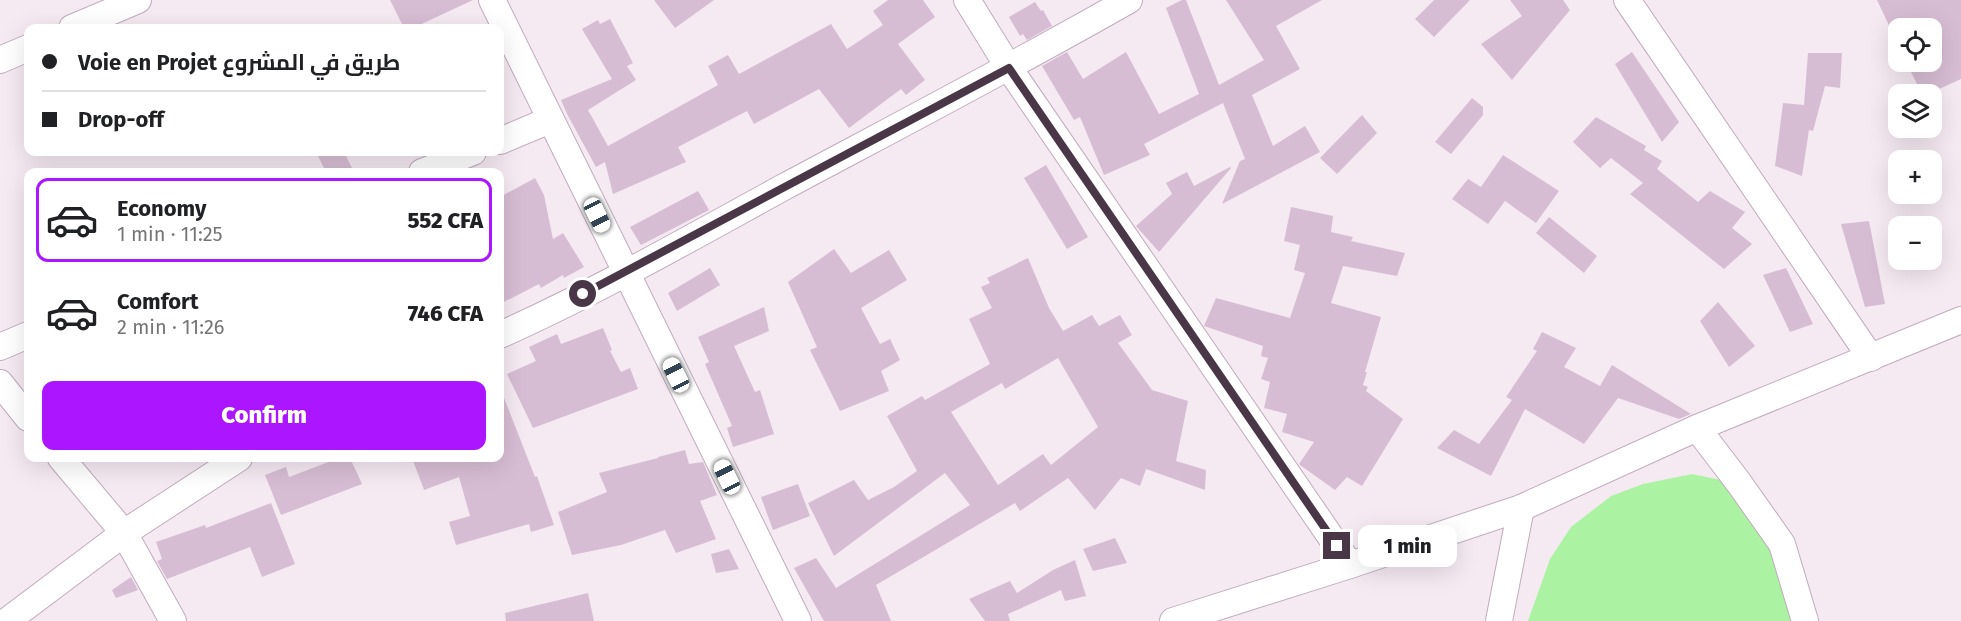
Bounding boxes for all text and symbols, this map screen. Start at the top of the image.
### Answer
map controls [1888,18,1942,270]
button: locate [1888,18,1942,72]
text: Voie en Projet طريق في المشروع [78,49,400,76]
button: layers [1888,84,1942,138]
text: Drop-off [78,106,164,133]
button: + [1888,150,1942,204]
icon: car [45,193,99,247]
text: Economy [117,195,206,222]
car [581,195,613,235]
text: 552 CFA [407,207,483,234]
button: − [1888,216,1942,270]
text: 1 min · 11:25 [117,222,223,246]
route start [569,280,596,307]
icon: car [45,286,99,340]
text: Comfort [117,288,198,315]
text: 746 CFA [408,300,483,327]
text: 2 min · 11:26 [117,315,225,339]
car [660,355,692,395]
button: Confirm [42,381,486,450]
car [711,457,743,497]
callout: 1 min [1358,525,1457,567]
route end [1323,532,1350,559]
text: 1 min [1384,534,1431,558]

